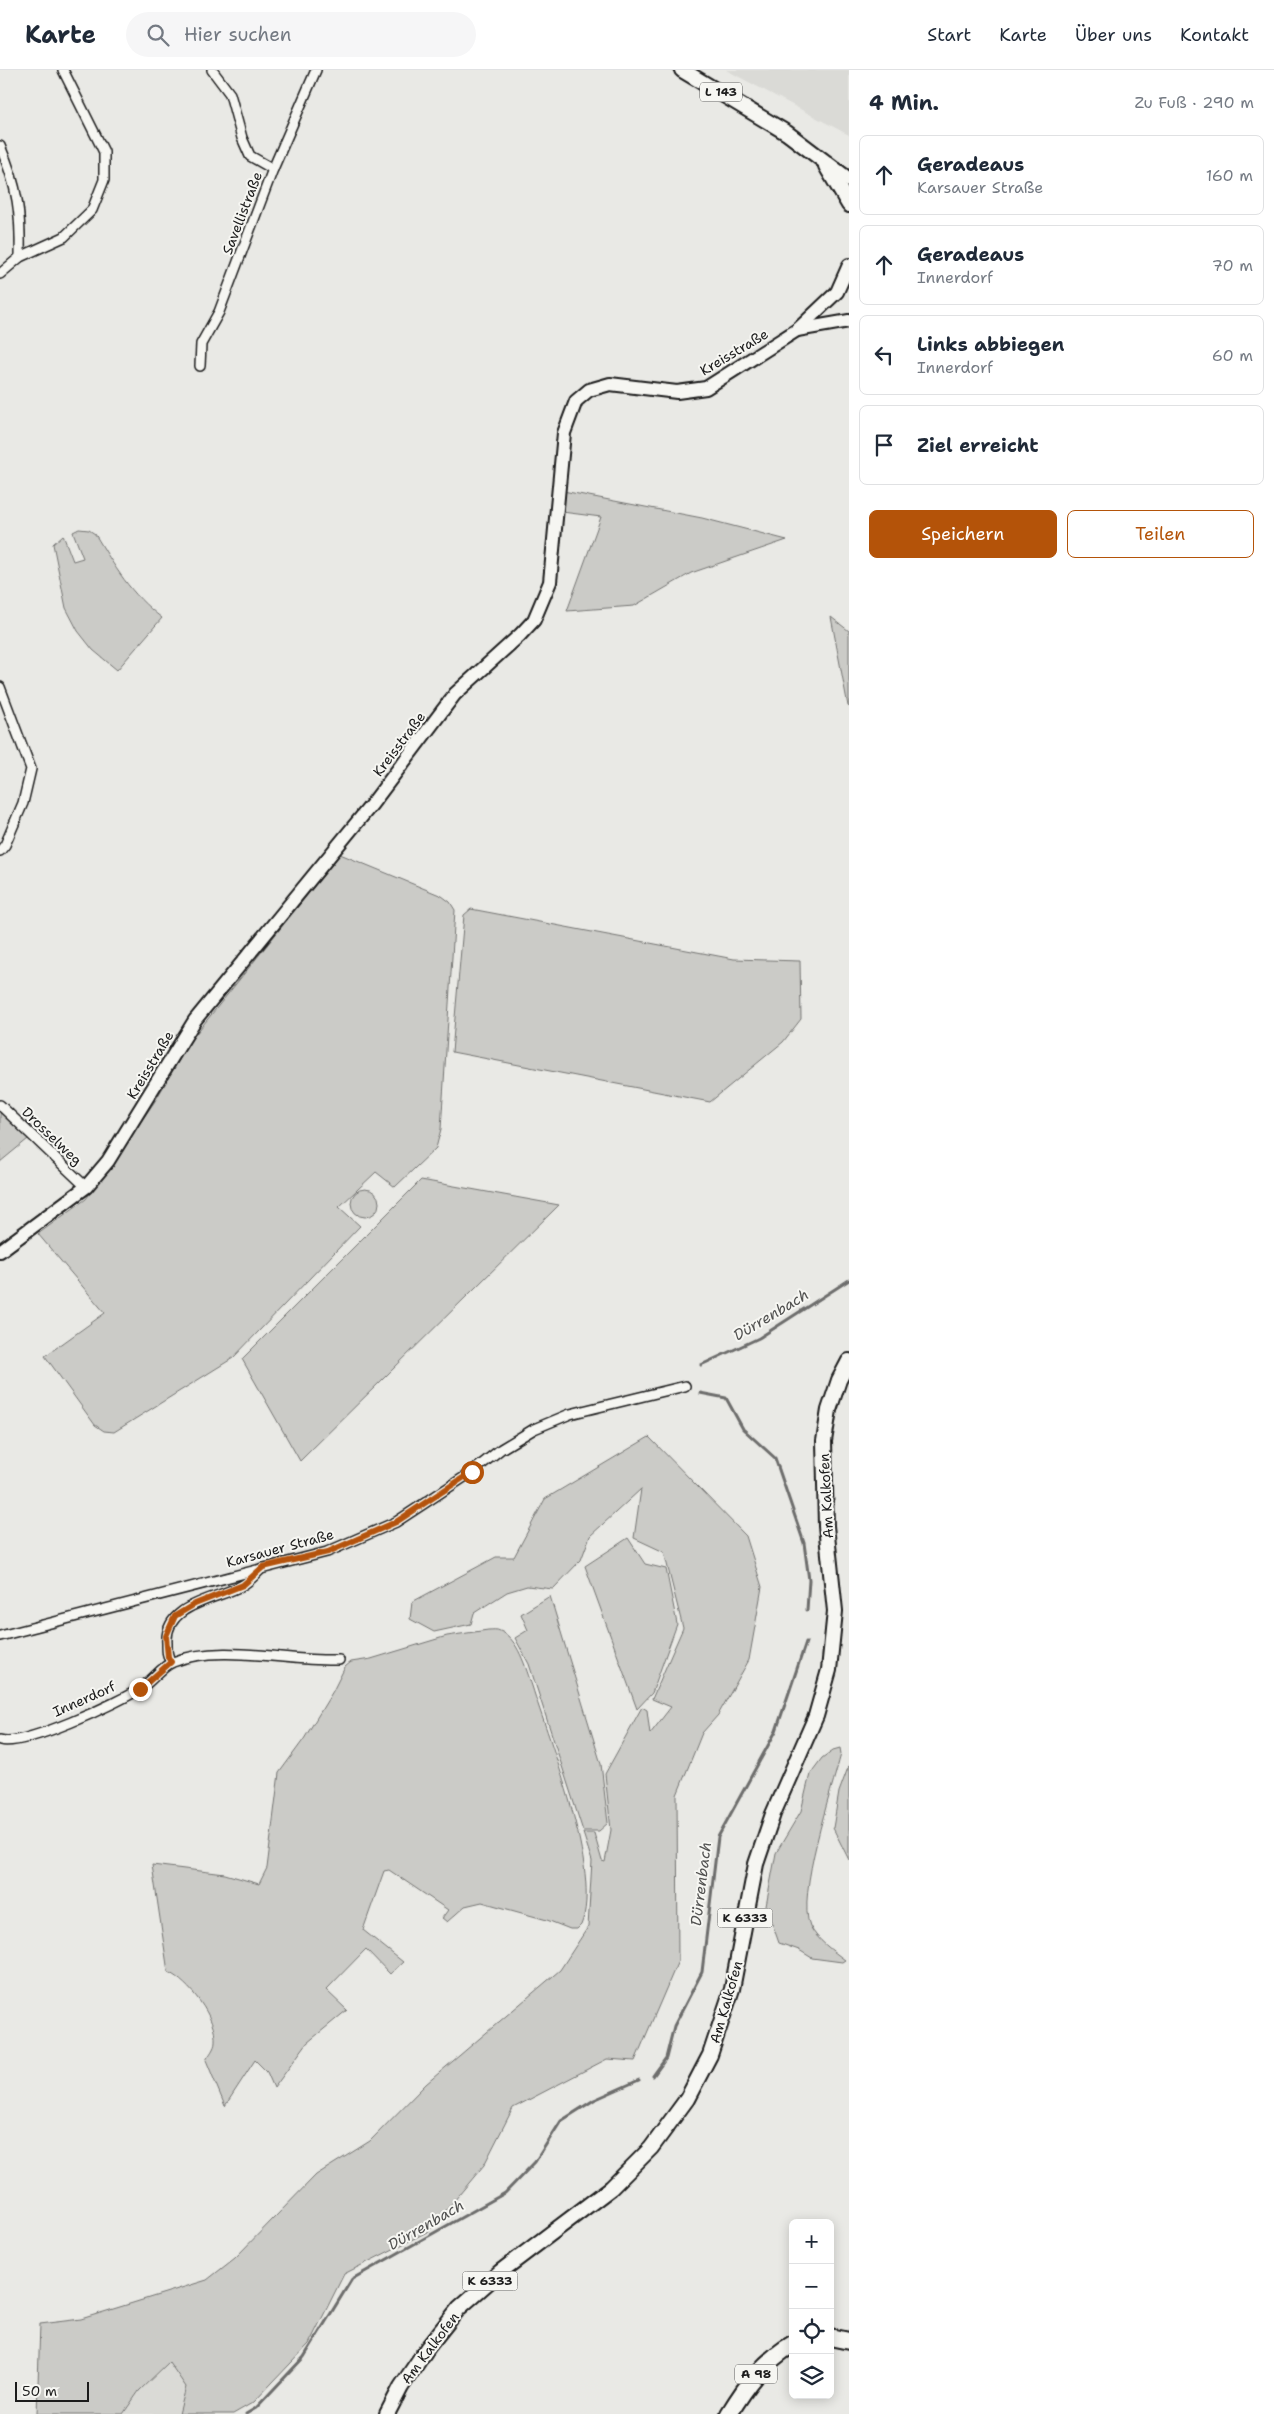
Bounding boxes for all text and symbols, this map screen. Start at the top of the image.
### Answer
search box [126,12,476,57]
text: Karte [25,19,96,51]
icon: search [144,21,172,49]
text: Hier suchen [184,22,291,47]
text: Start [927,23,971,47]
text: Karte [999,23,1047,47]
text: Über uns [1075,23,1152,47]
text: Kontakt [1180,23,1249,47]
road number: L 143 [700,83,742,102]
text: 4 Min. [869,89,939,117]
text: Zu Fuß · 290 m [1135,92,1254,113]
text: Geradeaus [917,152,1024,177]
icon: ahead [870,161,898,189]
text: 160 m [1206,165,1253,186]
street label: Savellistraße [218,169,266,257]
text: Karsauer Straße [917,177,1043,198]
text: Geradeaus [917,242,1024,267]
icon: ahead [870,251,898,279]
text: 70 m [1212,255,1253,276]
text: Innerdorf [917,267,993,288]
street label: Kreisstraße [697,325,771,379]
text: Links abbiegen [917,332,1064,357]
icon: left [870,341,898,369]
text: 60 m [1212,345,1253,366]
text: Innerdorf [917,357,993,378]
icon: arrive [870,431,898,459]
text: Ziel erreicht [917,433,1038,458]
button: Speichern [869,510,1057,558]
button: Teilen [1067,510,1254,558]
street label: Kreisstraße [369,708,429,780]
street label: Kreisstraße [123,1028,177,1102]
street label: Drosselweg [18,1103,86,1169]
water label: Dürrenbach [730,1285,812,1345]
street label: Am Kalkofen [815,1453,837,1539]
route start [461,1461,484,1484]
street label: Karsauer Straße [224,1525,336,1571]
street label: Innerdorf [50,1677,119,1721]
route end [129,1678,152,1701]
water label: Dürrenbach [686,1841,716,1927]
road number: K 6333 [718,1909,772,1928]
street label: Am Kalkofen [706,1958,747,2045]
water label: Dürrenbach [384,2195,468,2255]
map controls [789,2219,834,2399]
button: + [789,2219,834,2264]
button: − [789,2264,834,2309]
road number: K 6333 [462,2272,518,2290]
street label: Am Kalkofen [397,2308,463,2387]
button: locate [789,2309,834,2354]
button: layers [789,2354,834,2399]
road number: A 98 [735,2364,777,2384]
scale bar [15,2379,89,2402]
text: 50 m [22,2382,57,2400]

